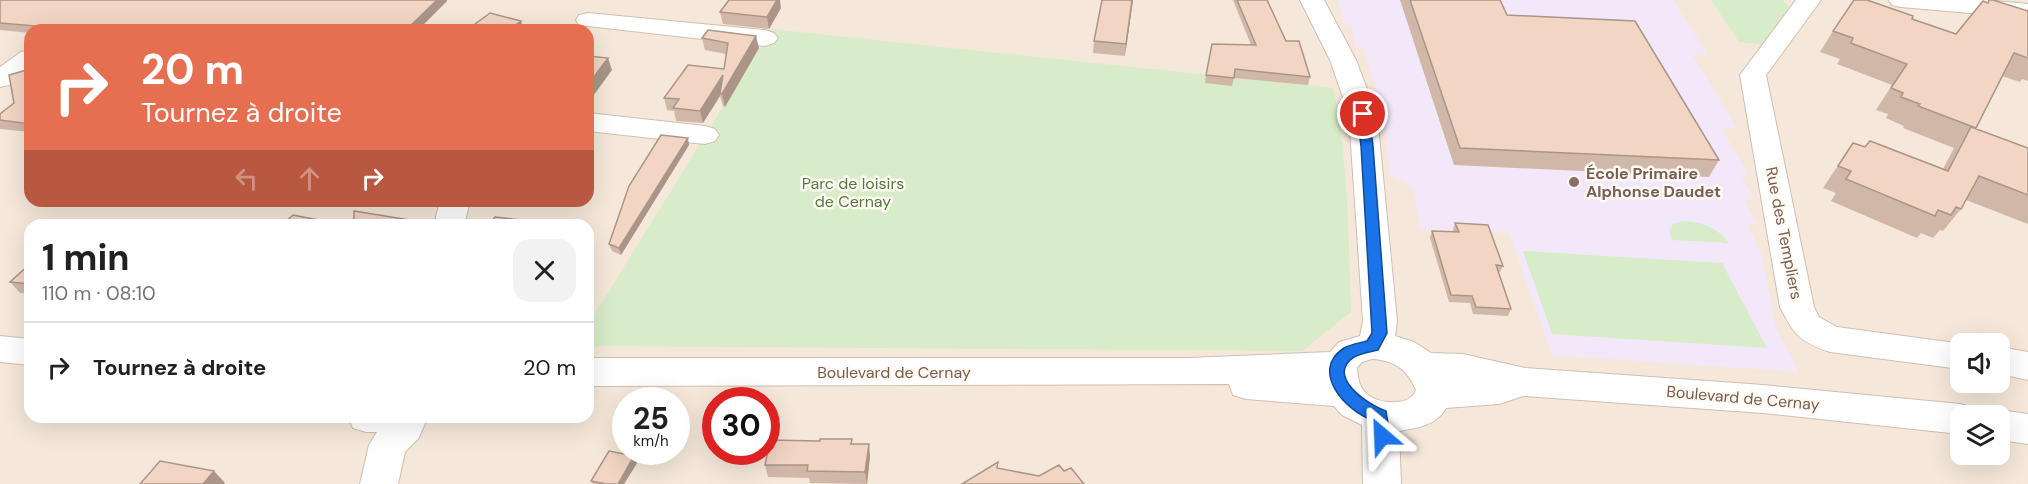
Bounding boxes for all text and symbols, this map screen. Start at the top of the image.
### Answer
text: 20 m [141,42,244,97]
icon: right [42,48,120,126]
pin [1337,88,1388,139]
text: Tournez à droite [141,95,342,130]
icon: arrive [1346,97,1379,130]
icon: left [230,162,263,195]
icon: ahead [293,162,326,195]
icon: right [356,162,389,195]
place label: École Primaire Alphonse Daudet [1586,163,1721,202]
street label: Rue des Templiers [1761,165,1807,301]
park label: Parc de loisirs de Cernay [802,173,904,212]
marker: École Primaire Alphonse Daudet [1567,175,1581,189]
text: 1 min [42,234,130,281]
button: close [513,239,576,302]
text: 110 m · 08:10 [42,280,156,306]
map controls [1950,333,2010,465]
button: sound [1950,333,2010,393]
icon: right [42,351,75,384]
text: Tournez à droite [93,353,266,382]
text: 20 m [523,353,576,382]
street label: Boulevard de Cernay [817,362,971,383]
street label: Boulevard de Cernay [1666,381,1821,415]
speed limit sign: 30 [702,387,780,465]
text: 25 [633,399,669,438]
position arrow [1350,404,1414,468]
button: layers [1950,405,2010,465]
text: km/h [633,431,669,451]

